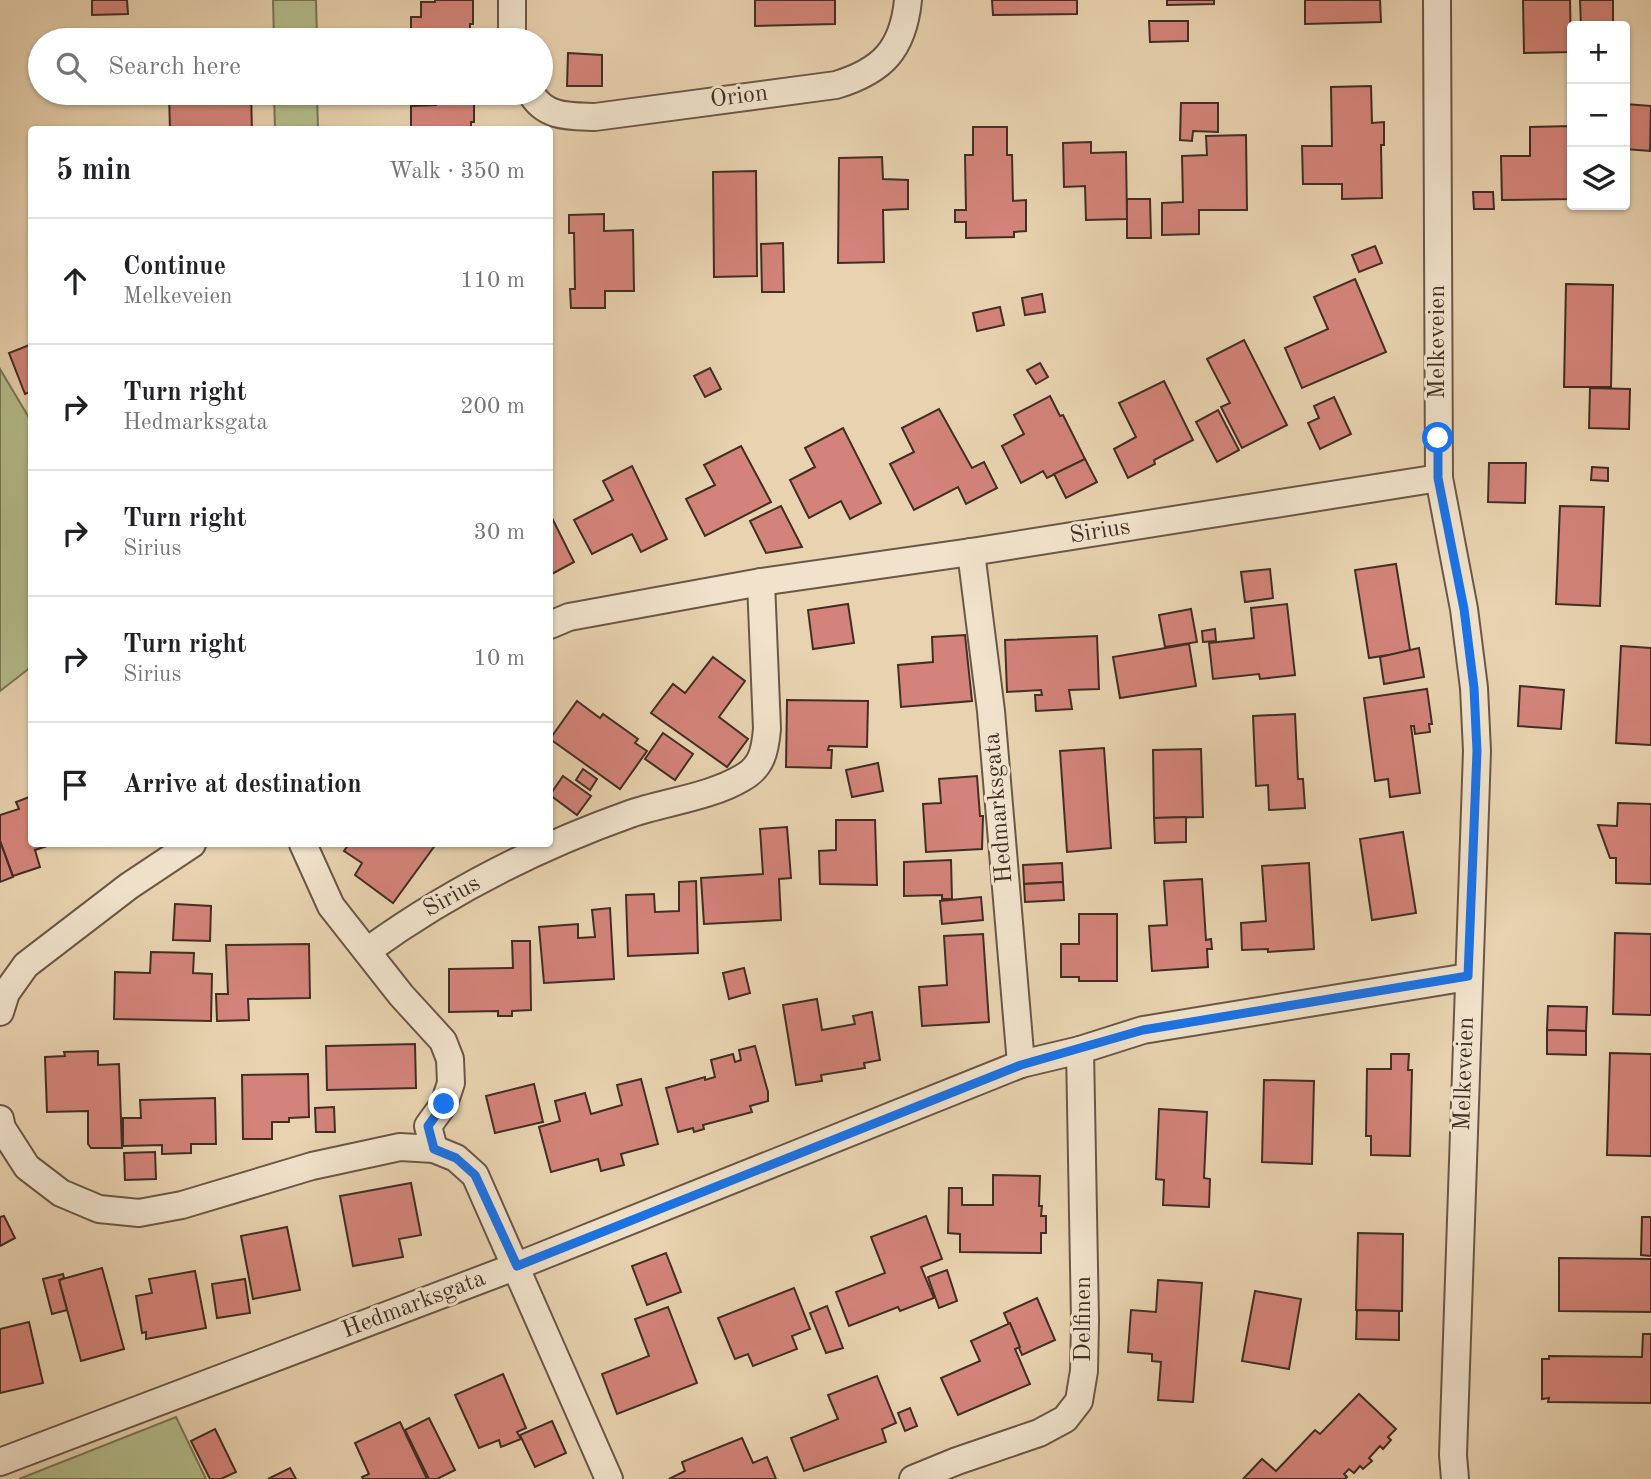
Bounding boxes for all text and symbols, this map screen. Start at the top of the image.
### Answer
map controls [1567,21,1630,210]
button: + [1567,21,1630,84]
search box [28,28,553,105]
icon: search [52,48,90,86]
text: Search here [108,54,241,80]
street label: Orion [709,82,769,112]
button: − [1567,84,1630,147]
button: layers [1567,147,1630,210]
text: 5 min [56,156,131,186]
text: Walk · 350 m [389,160,525,183]
text: Continue [123,254,226,280]
icon: ahead [56,262,94,300]
text: 110 m [460,269,525,292]
text: Melkeveien [123,285,232,308]
street label: Melkeveien [1426,285,1450,399]
text: Turn right [123,380,246,406]
icon: right [56,388,94,426]
text: 200 m [460,395,525,418]
text: Hedmarksgata [123,411,268,434]
route start [1422,422,1453,453]
text: Turn right [123,506,246,532]
icon: right [56,514,94,552]
street label: Sirius [1068,515,1132,549]
text: 30 m [474,521,525,544]
text: Sirius [123,537,181,560]
text: Turn right [123,632,246,658]
icon: right [56,640,94,678]
text: 10 m [474,647,525,670]
text: Sirius [123,663,181,686]
street label: Hedmarksgata [980,732,1018,884]
icon: arrive [56,766,94,804]
text: Arrive at destination [123,772,362,798]
street label: Sirius [420,872,484,922]
street label: Melkeveien [1451,1016,1479,1132]
route end [428,1088,459,1119]
street label: Hedmarksgata [339,1267,489,1343]
street label: Delfinen [1072,1276,1096,1362]

